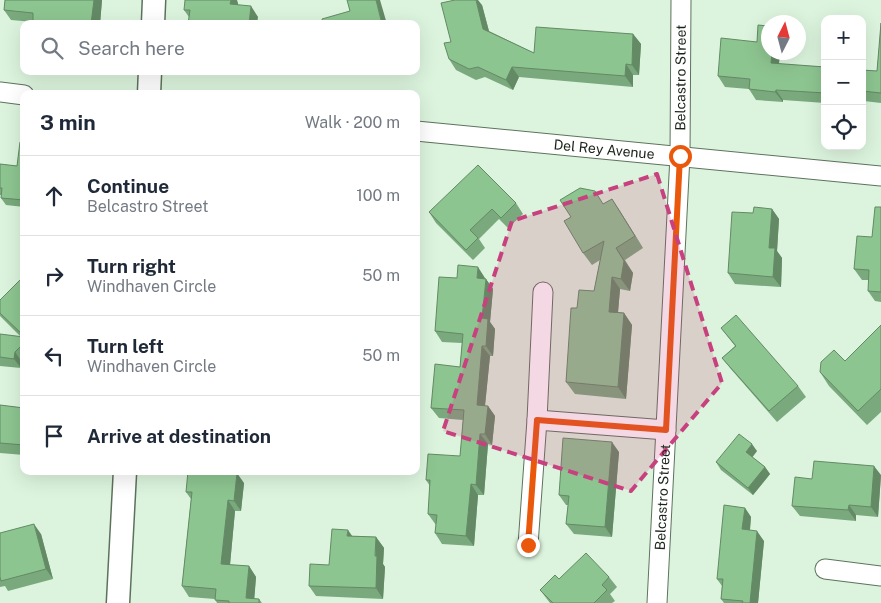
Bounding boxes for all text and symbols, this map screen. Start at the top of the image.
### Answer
north arrow [761,15,806,60]
map controls [821,15,866,150]
button: + [821,15,866,60]
search box [20,20,420,75]
street label: Belcastro Street [672,24,689,131]
icon: search [38,34,66,62]
text: Search here [78,37,185,59]
button: − [821,60,866,105]
button: locate [821,105,866,150]
text: 3 min [40,110,96,135]
text: Walk · 200 m [305,113,400,132]
street label: Del Rey Avenue [553,136,655,162]
route start [669,145,692,168]
text: Continue [87,175,169,197]
icon: ahead [40,182,68,210]
text: 100 m [356,186,400,205]
text: Belcastro Street [87,197,208,216]
text: Turn right [87,255,176,277]
icon: right [40,262,68,290]
text: 50 m [362,266,400,285]
text: Windhaven Circle [87,277,216,296]
text: Turn left [87,335,164,357]
icon: left [40,342,68,370]
text: 50 m [362,346,400,365]
text: Windhaven Circle [87,357,216,376]
icon: arrive [40,422,68,450]
text: Arrive at destination [87,425,271,447]
street label: Belcastro Street [652,444,673,551]
route end [517,534,540,557]

